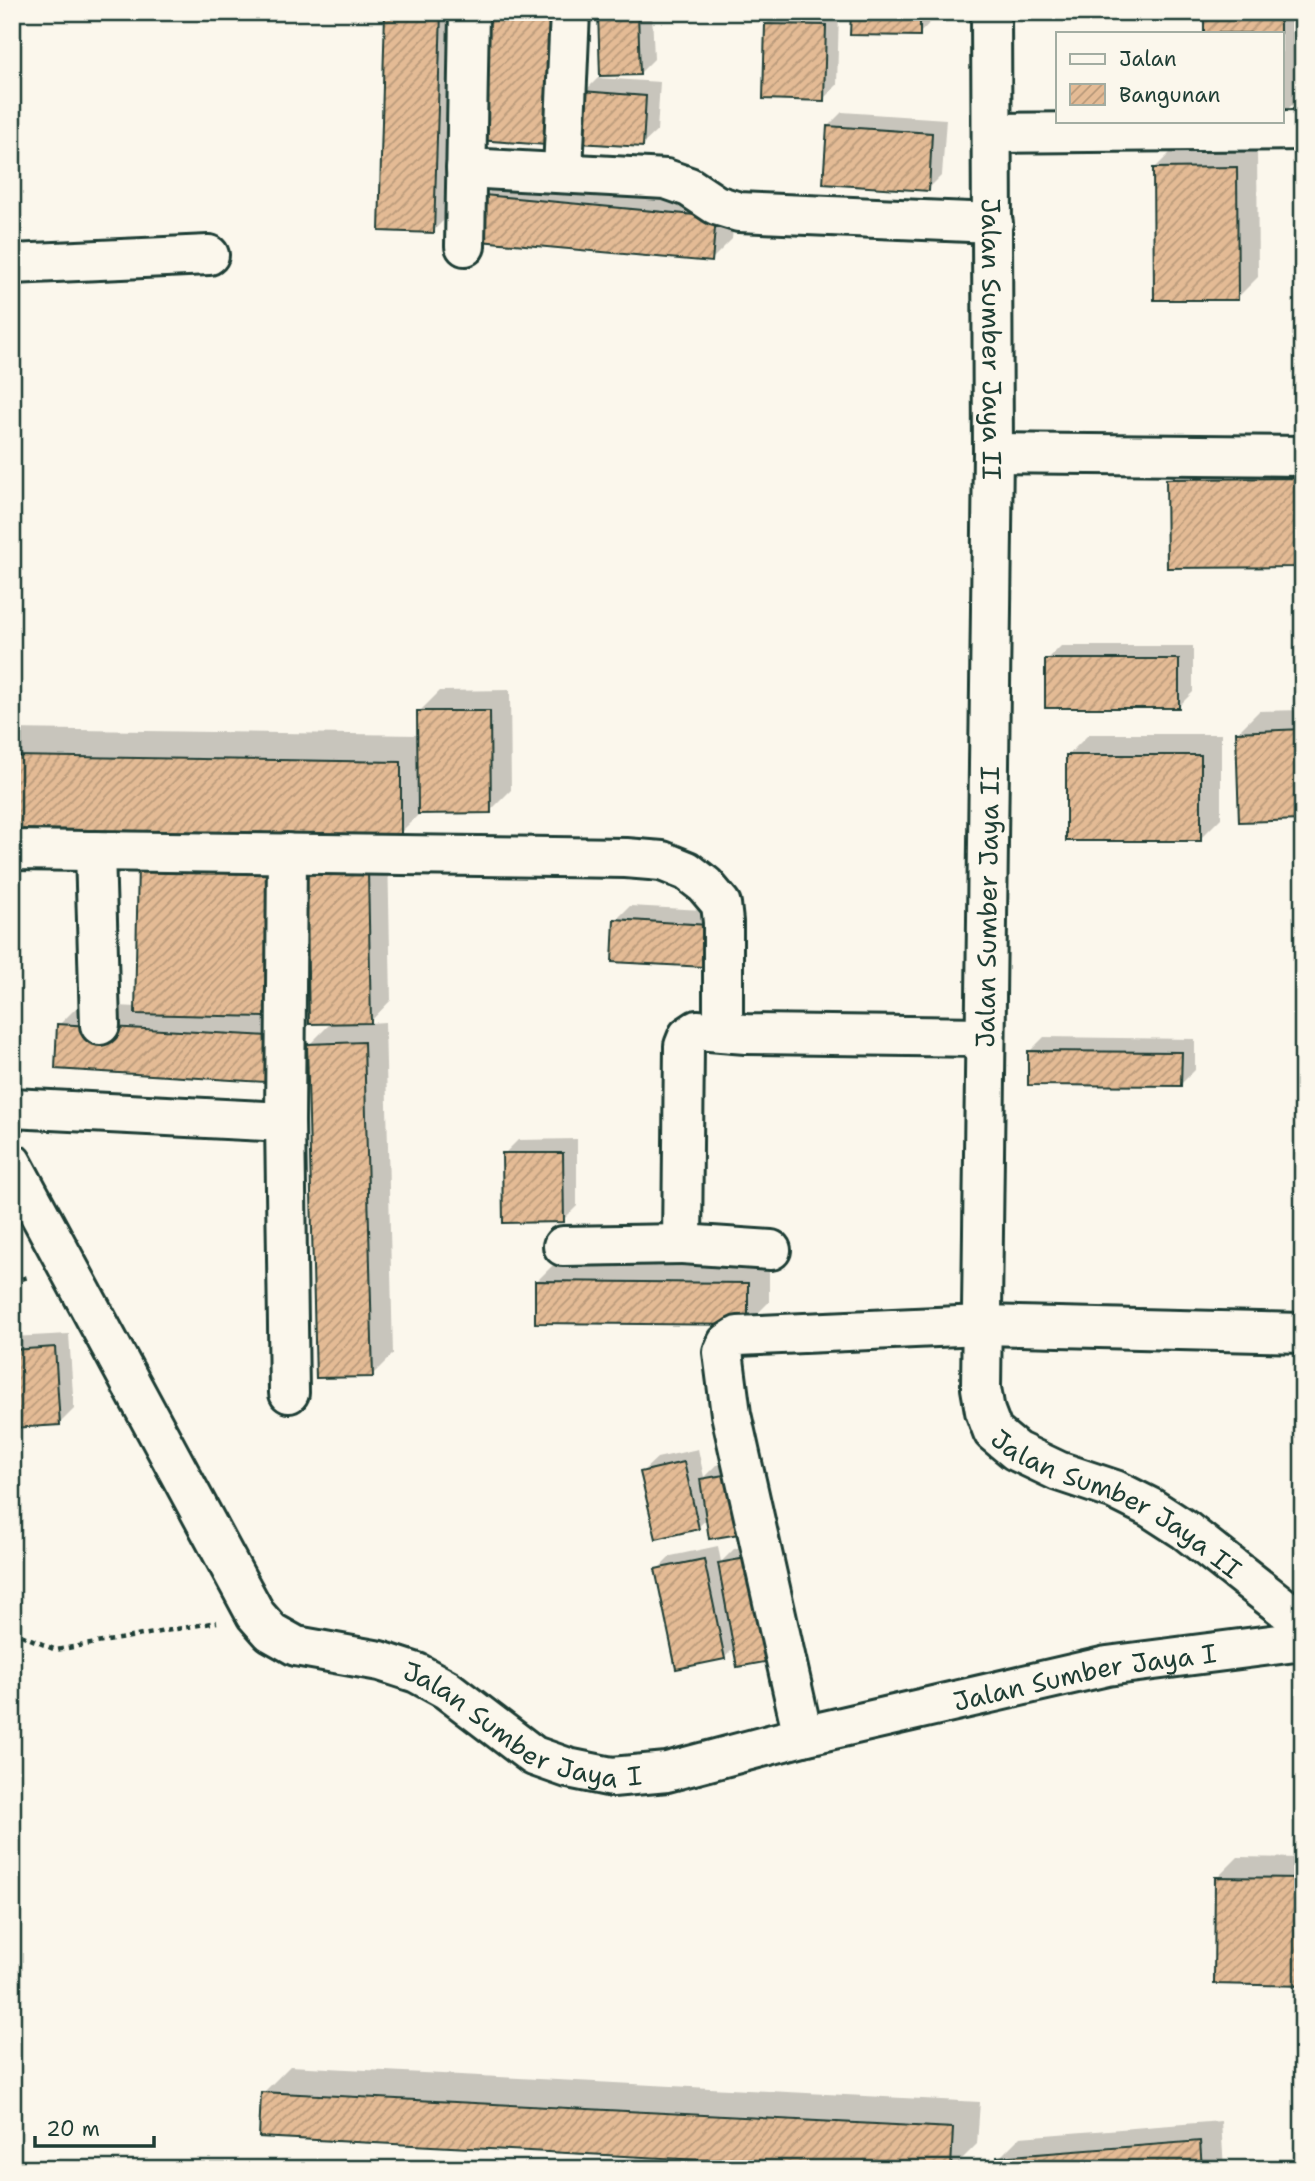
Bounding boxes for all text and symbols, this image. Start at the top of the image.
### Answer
legend [1056,32,1284,122]
text: Jalan [1119,45,1177,73]
text: Bangunan [1119,81,1220,109]
street label: Jalan Sumber Jaya II [974,198,1011,480]
street label: Jalan Sumber Jaya II [967,766,1007,1048]
street label: Jalan Sumber Jaya II [984,1420,1249,1586]
street label: Jalan Sumber Jaya I [950,1635,1218,1718]
street label: Jalan Sumber Jaya I [399,1652,643,1795]
scale bar [35,2104,154,2148]
text: 20 m [46,2115,100,2143]

